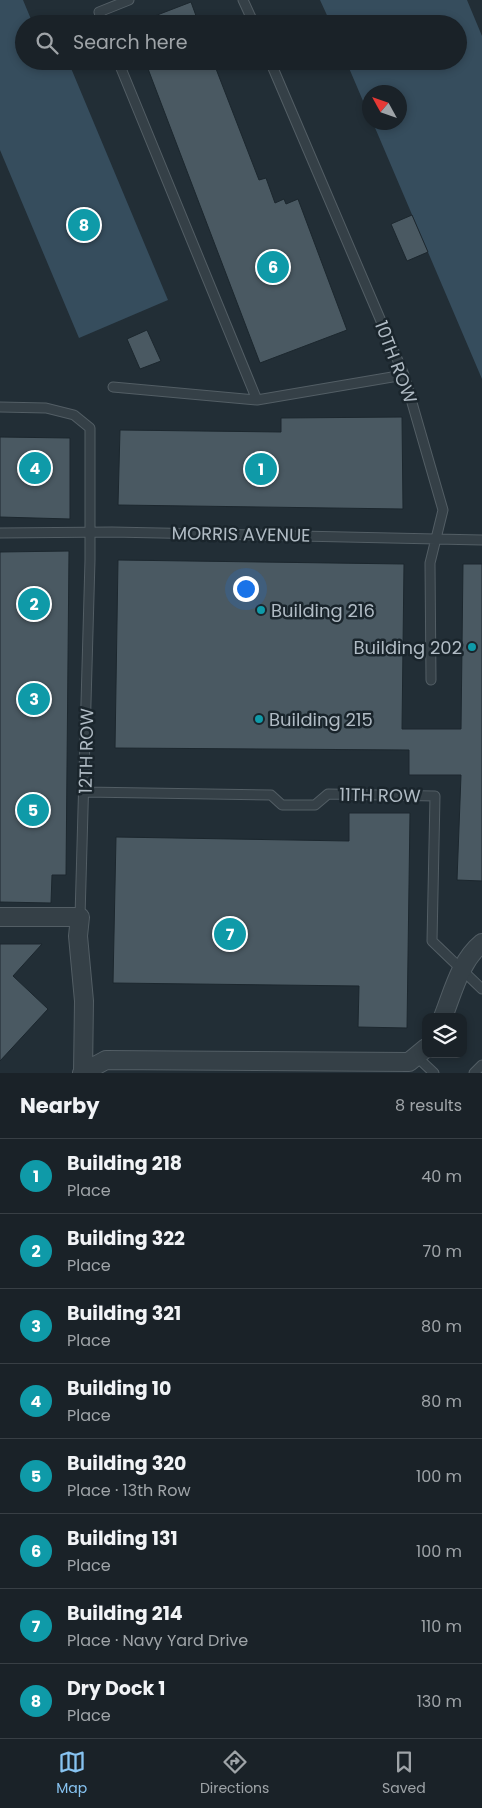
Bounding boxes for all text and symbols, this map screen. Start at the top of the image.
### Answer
search box [15,15,467,70]
icon: search [33,29,61,57]
text: Search here [73,29,187,56]
north arrow [362,85,407,130]
pin: 8 [68,206,100,244]
pin: 6 [257,248,289,286]
street label: 10TH ROW [369,317,423,407]
pin: 4 [19,449,51,487]
pin: 1 [245,450,277,488]
street label: MORRIS AVENUE [171,520,311,548]
your location [233,576,259,602]
pin: 2 [18,585,50,623]
place label: Building 216 [271,598,375,623]
marker: Building 216 [255,604,267,616]
place label: Building 202 [353,635,462,660]
marker: Building 202 [466,641,478,653]
pin: 3 [18,680,50,718]
street label: 12TH ROW [73,707,99,794]
place label: Building 215 [269,707,373,732]
marker: Building 215 [253,713,265,725]
street label: 11TH ROW [339,782,421,808]
pin: 5 [17,791,49,829]
pin: 7 [214,915,246,953]
map controls [422,1013,467,1058]
button: layers [422,1013,467,1058]
text: Nearby [20,1091,100,1120]
text: 8 results [395,1094,462,1117]
text: Building 218 [67,1150,182,1177]
text: 1 [33,1165,39,1188]
text: 40 m [421,1165,462,1188]
text: Place [67,1179,111,1202]
text: Building 322 [67,1225,185,1252]
text: 2 [31,1240,41,1263]
text: 70 m [422,1240,462,1263]
text: Place [67,1254,111,1277]
text: Building 321 [67,1300,181,1327]
text: 3 [31,1315,41,1338]
text: 80 m [421,1315,462,1338]
text: Place [67,1329,111,1352]
text: Building 10 [67,1375,171,1402]
text: 4 [31,1390,41,1413]
text: 80 m [421,1390,462,1413]
text: Place [67,1404,111,1427]
text: Building 320 [67,1450,187,1477]
text: 5 [31,1465,41,1488]
text: 100 m [416,1465,462,1488]
text: Place · 13th Row [67,1479,191,1502]
text: Building 131 [67,1525,178,1552]
text: 6 [31,1540,41,1563]
text: 100 m [416,1540,462,1563]
text: Place [67,1554,111,1577]
text: Building 214 [67,1600,183,1627]
text: 7 [32,1615,40,1638]
text: 110 m [421,1615,462,1638]
text: Place · Navy Yard Drive [67,1629,248,1652]
text: Dry Dock 1 [67,1675,165,1702]
text: 8 [31,1690,41,1713]
text: 130 m [417,1690,462,1713]
text: Place [67,1704,111,1727]
tab: Map [56,1748,87,1799]
tab: Directions [200,1748,269,1799]
tab: Saved [382,1748,426,1799]

